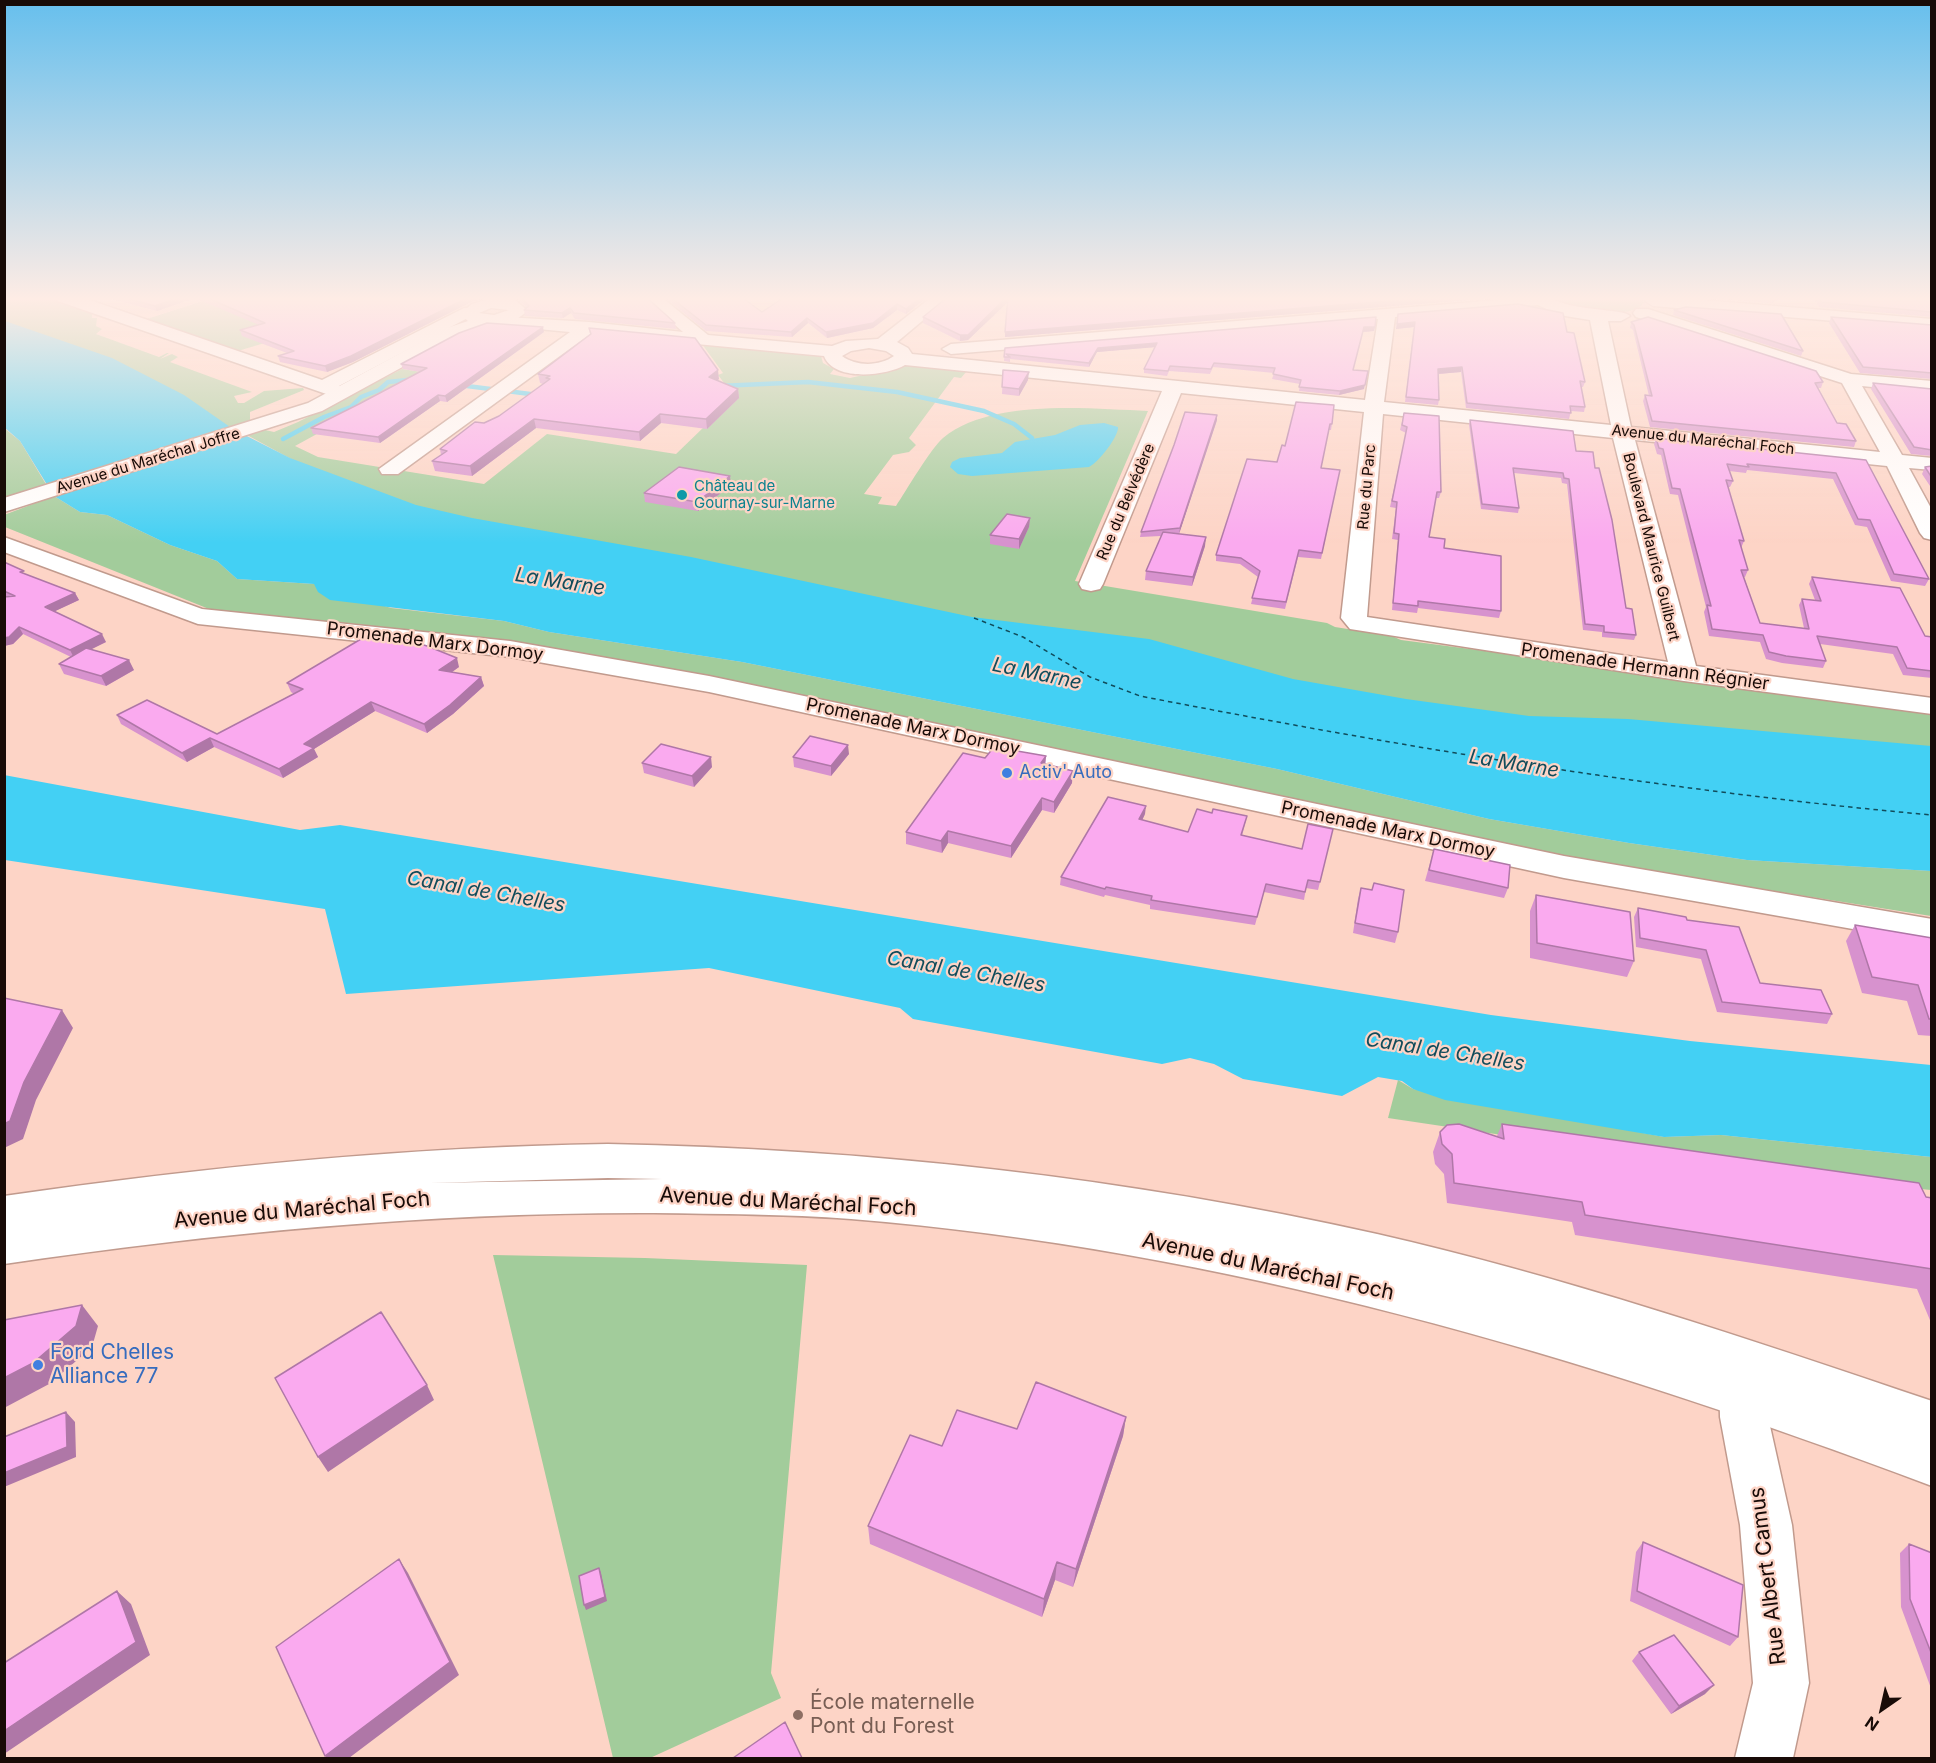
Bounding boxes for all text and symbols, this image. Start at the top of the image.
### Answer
street label: Avenue du Maréchal Foch [1611,421,1795,459]
street label: Avenue du Maréchal Joffre [54,424,242,498]
street label: Rue du Belvédère [1093,441,1159,563]
street label: Rue du Parc [1354,444,1380,530]
street label: Boulevard Maurice Guilbert [1619,451,1683,643]
place label: Château de Gournay-sur-Marne [694,477,835,512]
marker: Château de Gournay-sur-Marne [675,488,689,502]
water label: La Marne [513,563,607,601]
street label: Promenade Marx Dormoy [326,618,544,666]
street label: Promenade Hermann Régnier [1519,639,1771,695]
water label: La Marne [990,653,1084,695]
street label: Promenade Marx Dormoy [804,694,1022,760]
water label: La Marne [1467,745,1561,783]
place label: Activ' Auto [1019,762,1112,784]
marker: Activ' Auto [1000,766,1014,780]
street label: Promenade Marx Dormoy [1279,797,1497,863]
water label: Canal de Chelles [405,866,567,918]
water label: Canal de Chelles [885,946,1047,998]
water label: Canal de Chelles [1364,1028,1526,1076]
street label: Avenue du Maréchal Foch [659,1183,917,1221]
street label: Avenue du Maréchal Foch [173,1186,431,1234]
street label: Avenue du Maréchal Foch [1140,1228,1396,1306]
place label: Ford Chelles Alliance 77 [50,1340,174,1390]
marker: Ford Chelles Alliance 77 [31,1358,45,1372]
street label: Rue Albert Camus [1745,1486,1791,1666]
north arrow [1852,1679,1912,1739]
place label: École maternelle Pont du Forest [810,1690,975,1740]
marker: École maternelle Pont du Forest [791,1708,805,1722]
text: N [1861,1712,1883,1736]

